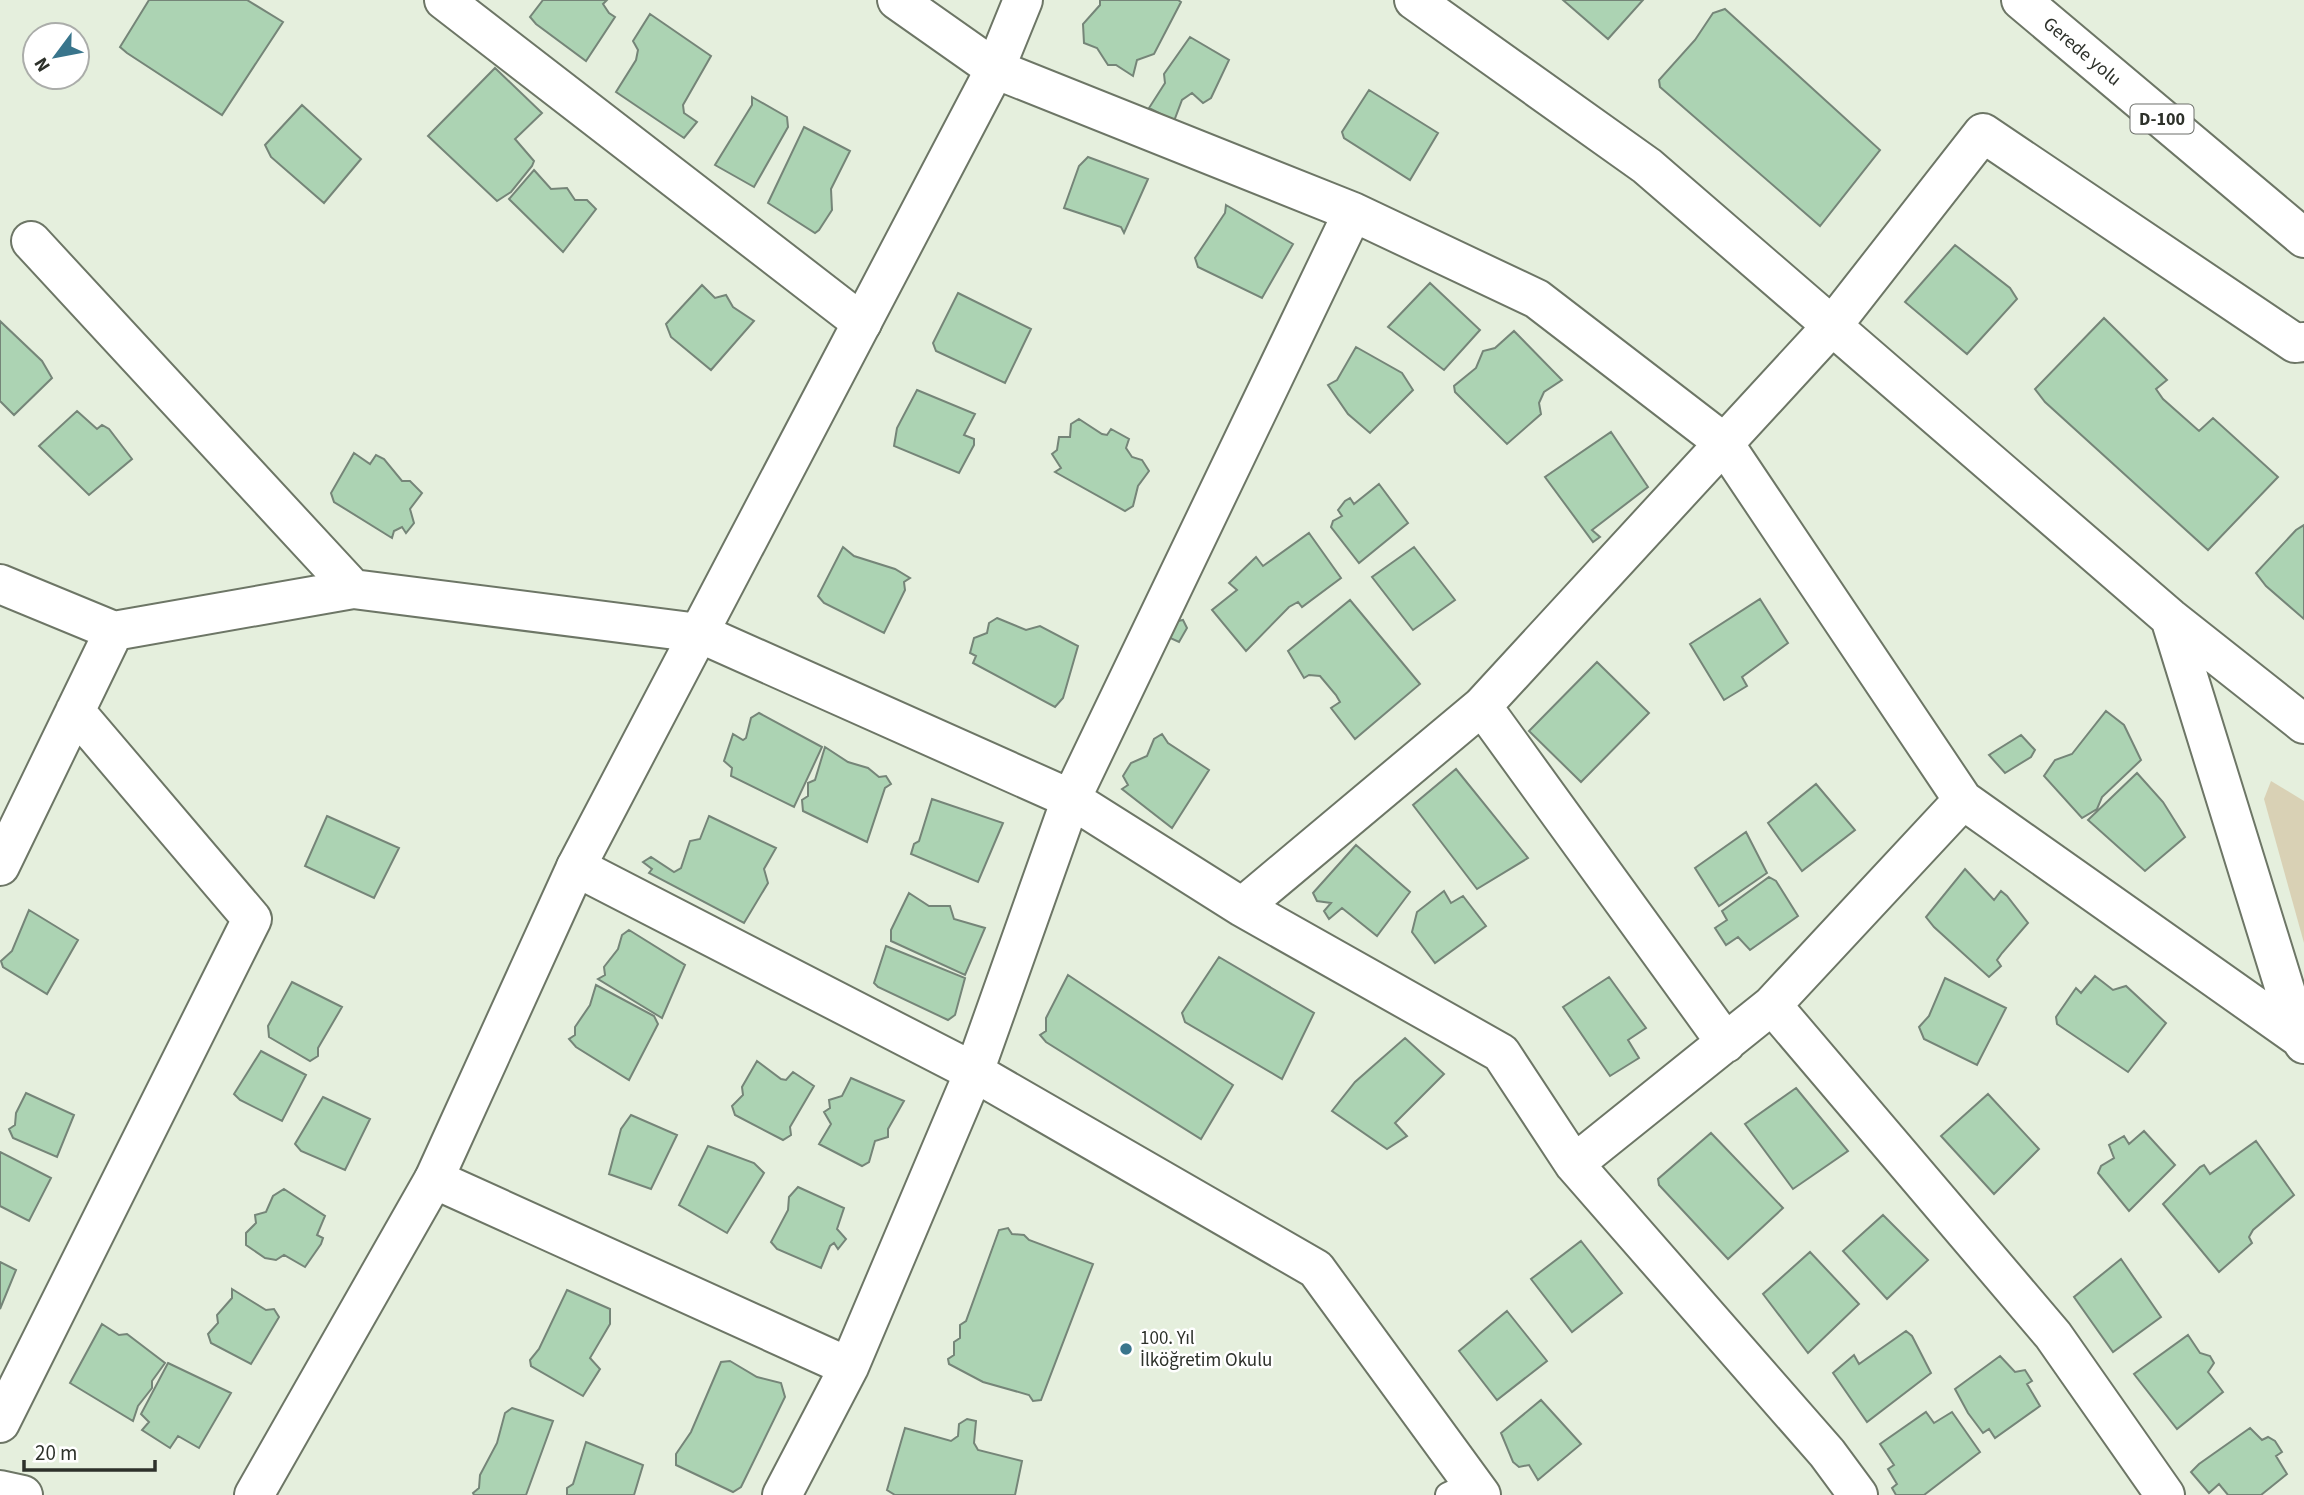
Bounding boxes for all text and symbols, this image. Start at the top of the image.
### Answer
street label: Gerede yolu [2037,11,2127,92]
north arrow [21,21,91,91]
text: N [28,52,58,77]
road number: D-100 [2130,104,2194,134]
place label: 100. Yıl İlköğretim Okulu [1140,1325,1272,1374]
marker: 100. Yıl İlköğretim Okulu [1118,1341,1134,1357]
scale bar [24,1428,156,1472]
text: 20 m [35,1438,77,1468]

